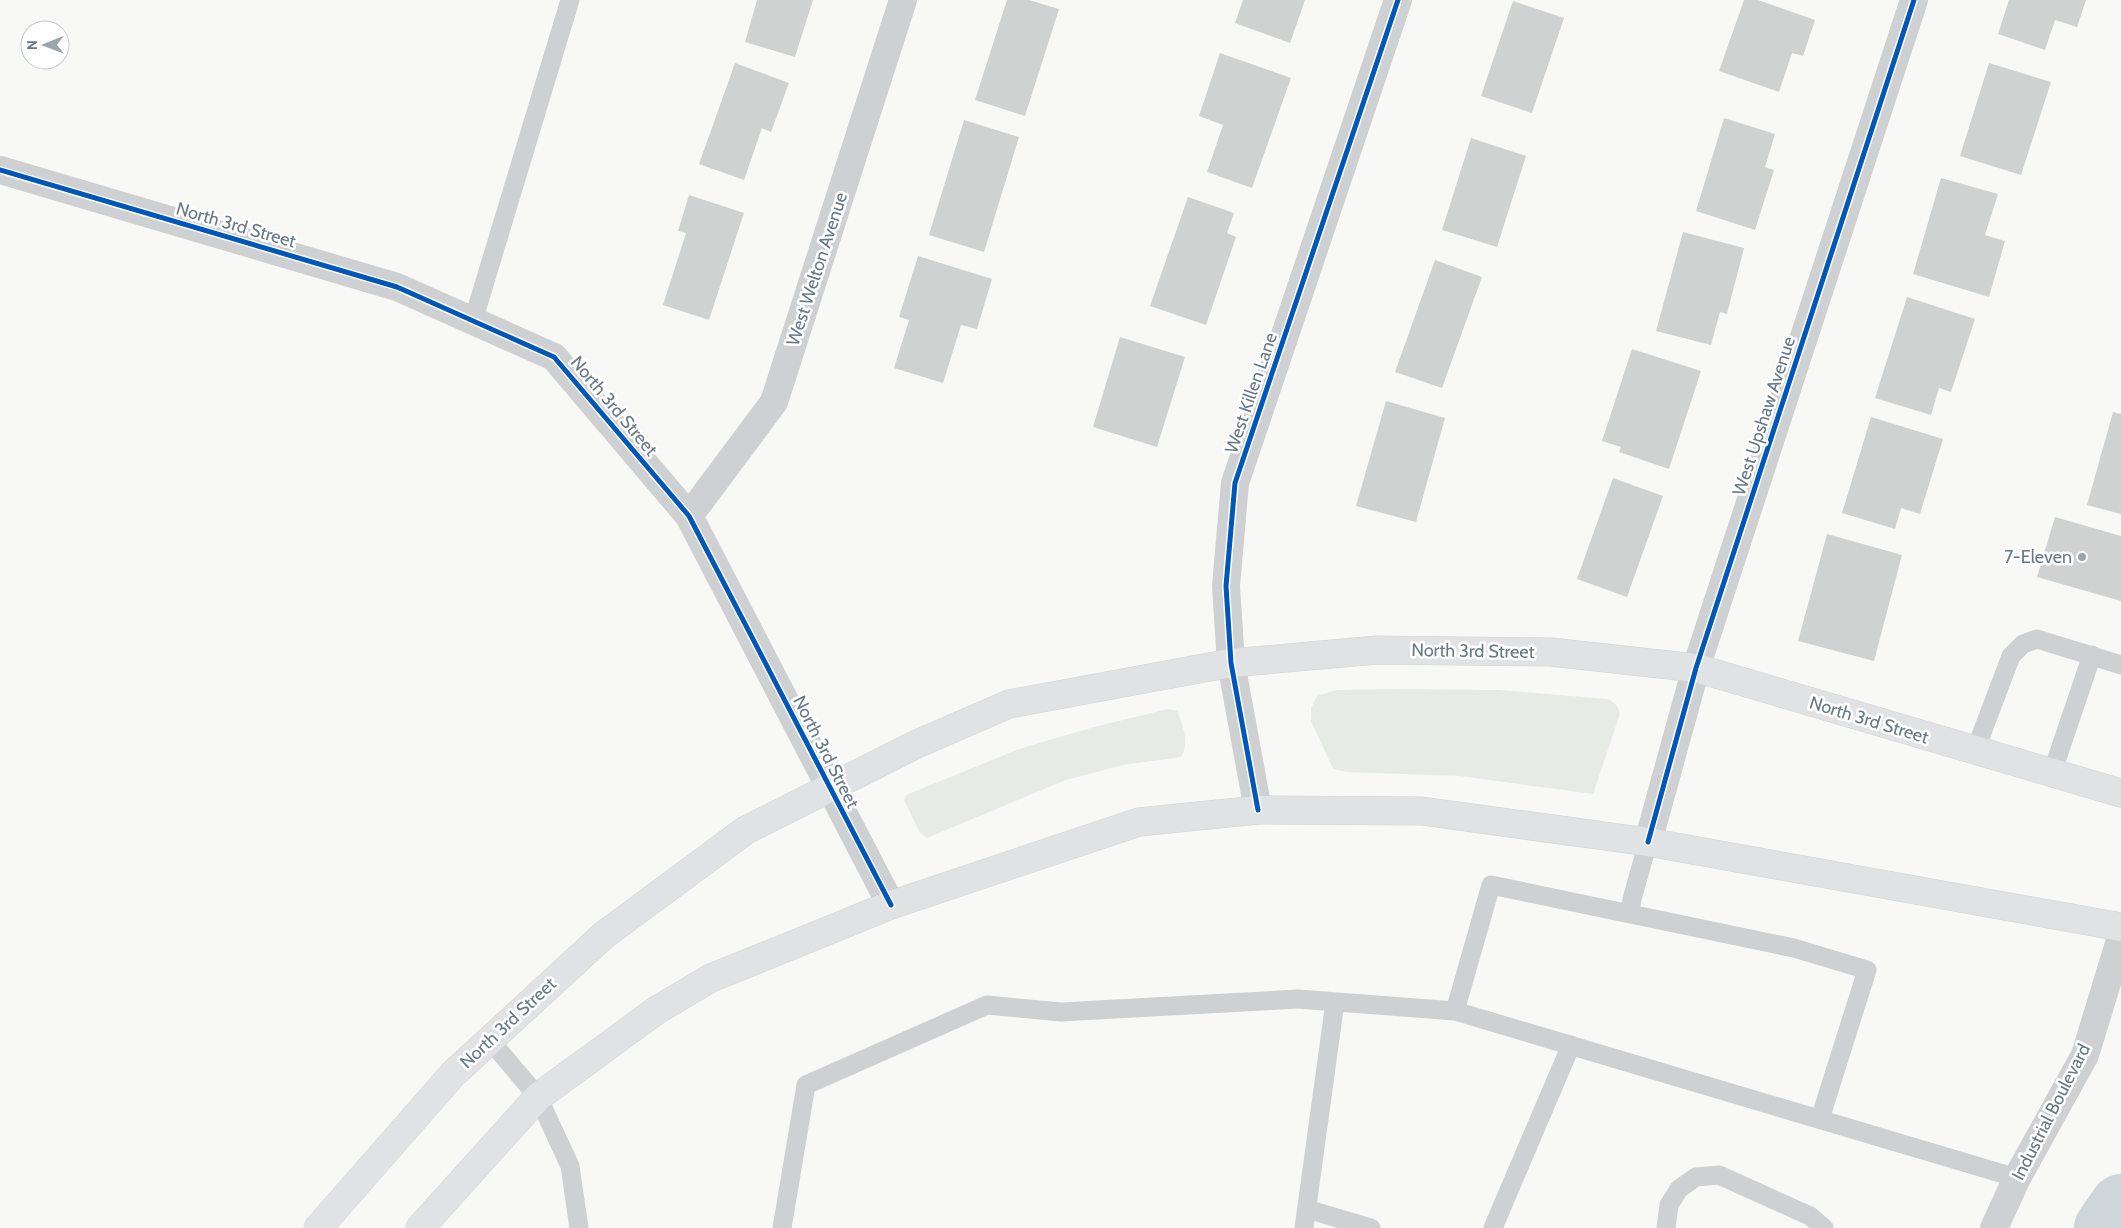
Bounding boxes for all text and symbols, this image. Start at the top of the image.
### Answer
north arrow [20,20,70,70]
text: N [23,40,41,50]
street label: West Welton Avenue [782,190,852,348]
street label: North 3rd Street [174,197,298,253]
street label: West Killen Lane [1220,330,1282,456]
street label: West Upshaw Avenue [1728,334,1800,498]
street label: North 3rd Street [566,352,662,460]
place label: 7-Eleven [2004,546,2072,568]
marker: 7-Eleven [2076,551,2088,563]
street label: North 3rd Street [1411,639,1535,663]
street label: North 3rd Street [1807,691,1931,749]
street label: North 3rd Street [788,692,864,812]
street label: North 3rd Street [455,973,561,1073]
street label: Industrial Boulevard [2007,1040,2095,1184]

